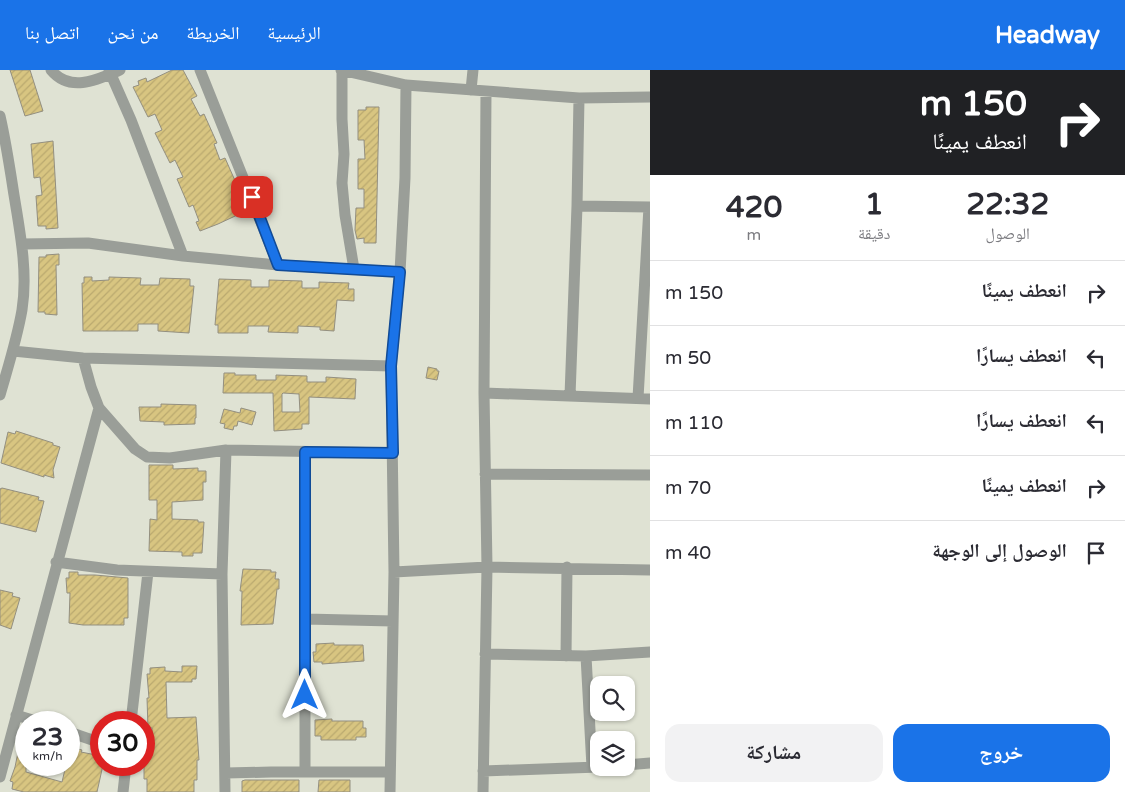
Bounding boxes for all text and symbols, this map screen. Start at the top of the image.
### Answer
text: Headway [995,21,1100,50]
text: اتصل بنا [25,22,80,44]
text: من نحن [108,22,158,44]
text: الخريطة [186,22,239,44]
text: الرئيسية [267,22,321,44]
text: 150 m [920,83,1027,125]
icon: right [1045,90,1110,155]
text: انعطف يمينًا [933,129,1027,155]
pin [231,176,273,218]
icon: arrive [238,183,266,211]
text: 1 [865,186,884,223]
text: 22:32 [966,186,1049,223]
text: 420 [726,189,782,226]
text: دقيقة [858,224,890,244]
text: الوصول [986,224,1030,244]
text: m [747,225,761,245]
icon: right [1082,279,1110,307]
text: انعطف يمينًا [981,280,1067,302]
text: 150 m [665,282,723,304]
icon: left [1082,344,1110,372]
text: انعطف يسارًا [976,345,1067,367]
text: 50 m [665,347,711,369]
icon: left [1082,409,1110,437]
text: انعطف يسارًا [976,410,1067,432]
text: 110 m [665,412,723,434]
icon: right [1082,474,1110,502]
text: انعطف يمينًا [981,475,1067,497]
text: 70 m [665,477,711,499]
icon: arrive [1082,539,1110,567]
text: الوصول إلى الوجهة [932,540,1067,562]
text: 40 m [665,542,711,564]
position arrow [278,668,330,720]
map controls [590,676,635,776]
button: search [590,676,635,721]
speed limit sign: 30 [90,711,155,776]
text: 23 [32,722,63,752]
button: مشاركة [665,724,883,782]
button: خروج [893,724,1110,782]
button: layers [590,731,635,776]
text: km/h [32,749,63,763]

